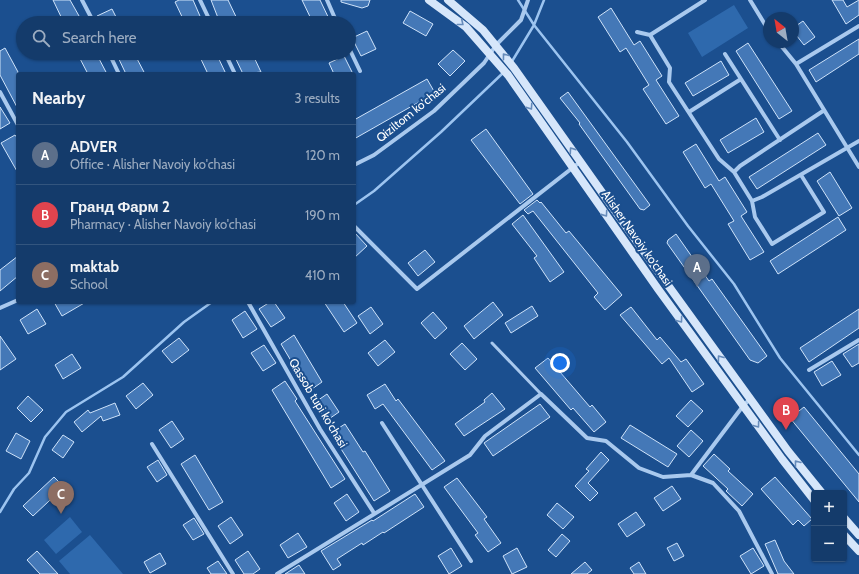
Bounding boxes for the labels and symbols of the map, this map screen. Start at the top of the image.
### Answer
north arrow [763,12,799,48]
one-way arrow [456,18,464,25]
one-way arrow [503,54,510,61]
street label: Qiziltom ko'chasi [373,80,448,145]
one-way arrow [525,103,532,110]
one-way arrow [570,147,577,154]
street label: Alisher Navoiy ko'chasi [599,187,676,288]
one-way arrow [600,209,607,216]
pin: A [684,254,710,287]
one-way arrow [675,315,682,322]
your location [550,353,570,373]
street label: Qassob tupi ko'chasi [286,355,351,450]
one-way arrow [717,355,725,362]
pin: B [773,397,799,430]
one-way arrow [752,420,759,427]
one-way arrow [795,460,802,467]
pin: C [48,481,74,514]

